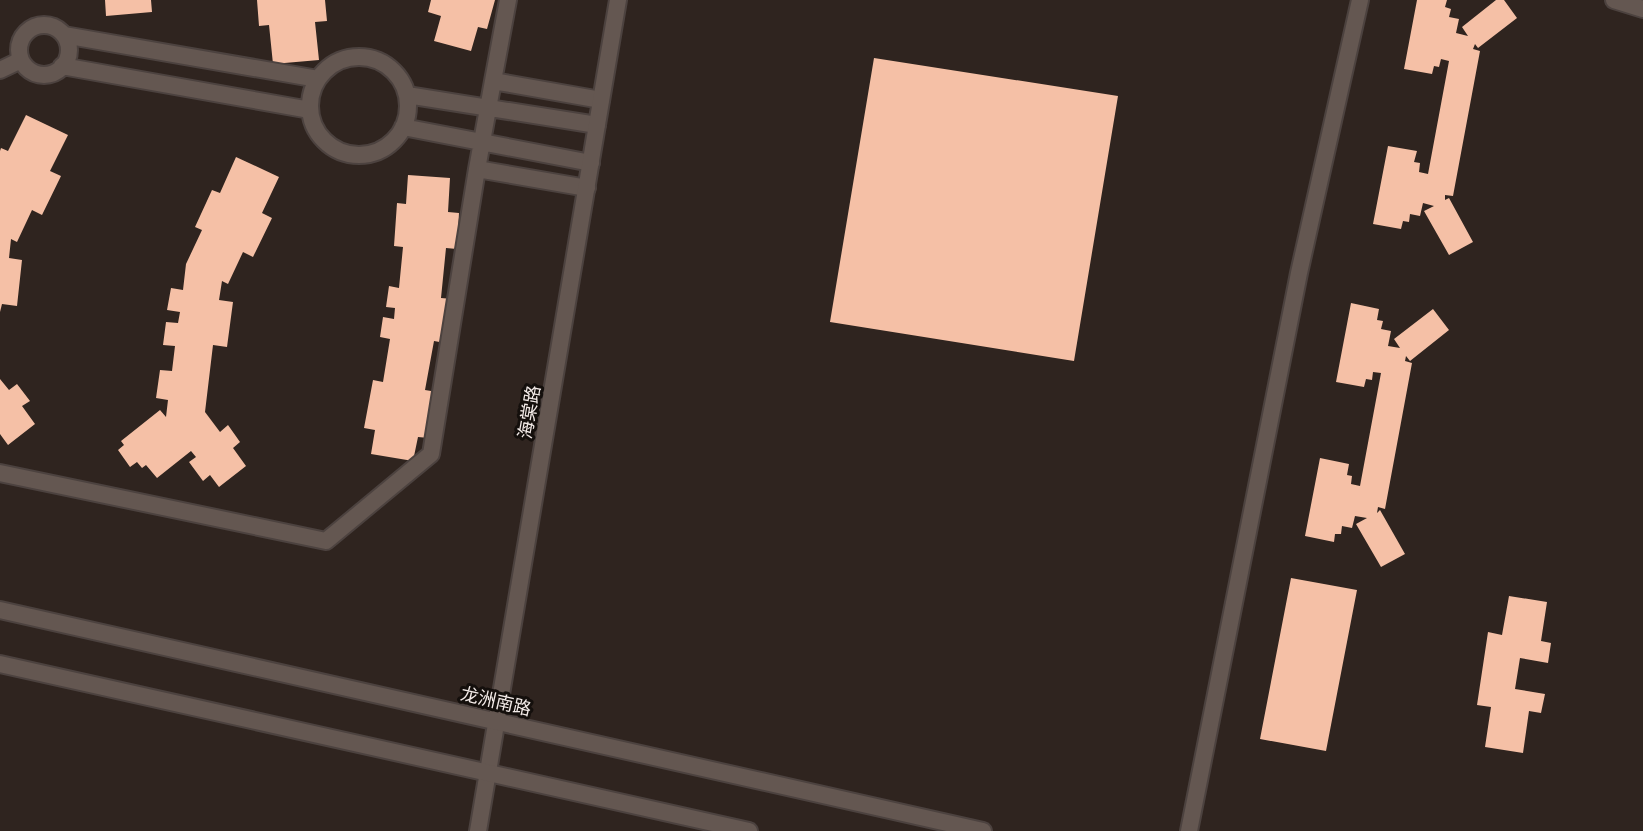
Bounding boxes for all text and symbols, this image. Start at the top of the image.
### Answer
street label: 海棠路 [514,384,544,440]
street label: 龙洲南路 [459,683,533,719]

